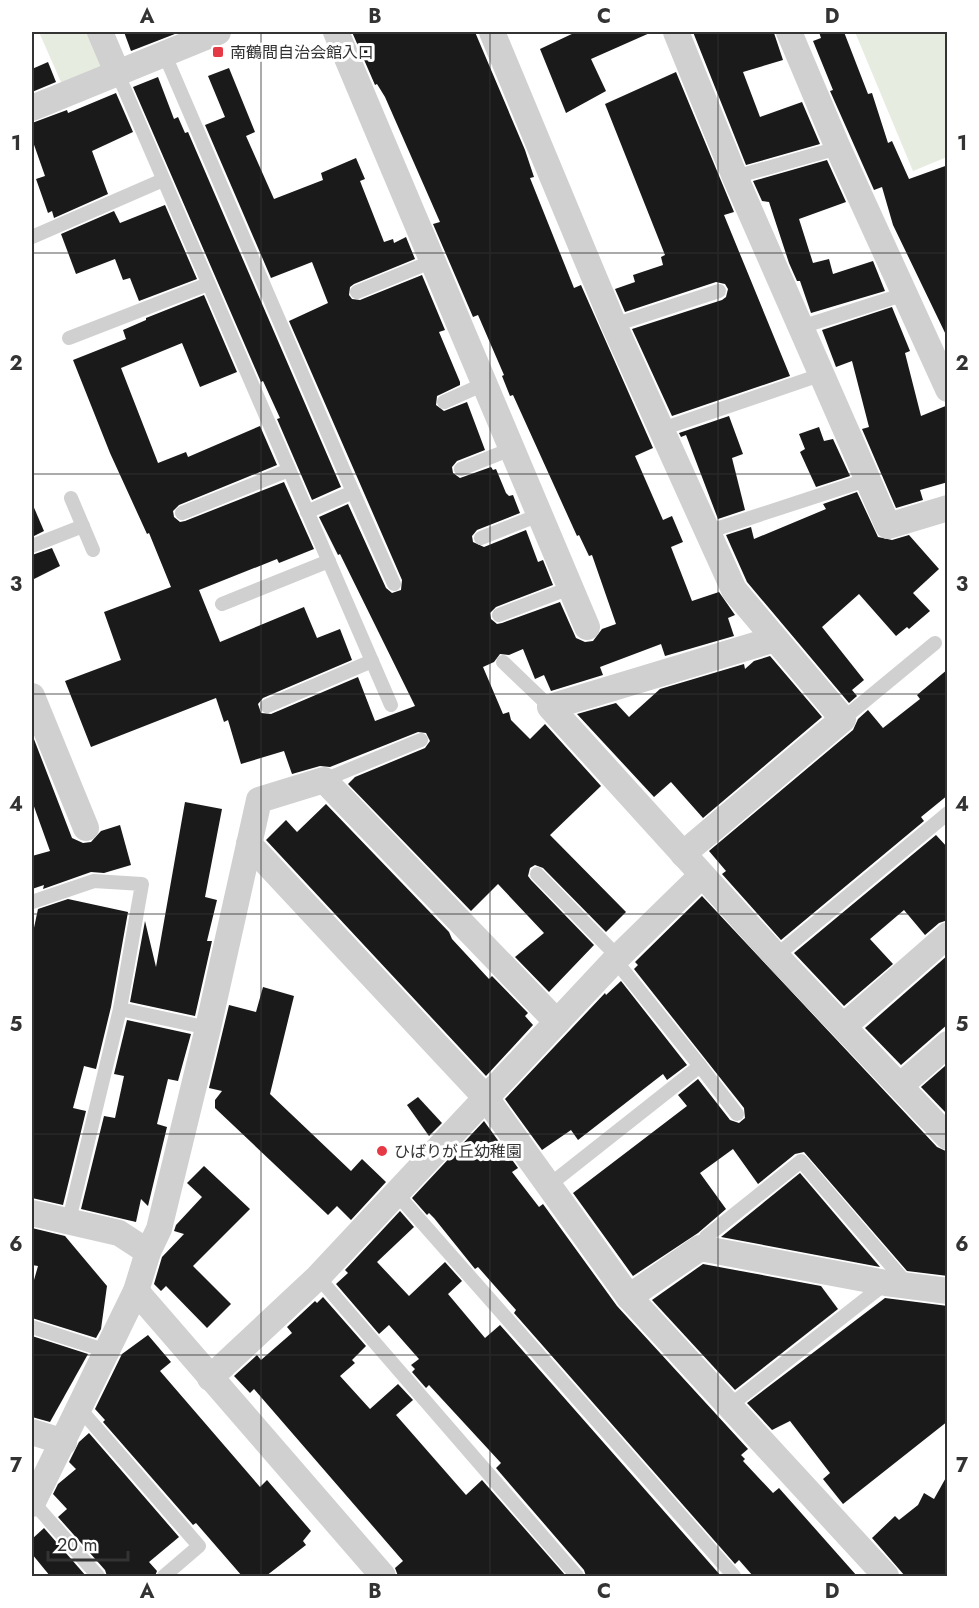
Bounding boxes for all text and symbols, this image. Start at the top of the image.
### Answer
text: A [139,2,155,31]
text: B [368,2,382,31]
text: C [597,2,611,31]
text: D [825,2,839,31]
place label: 南鶴間自治会館入口 [230,41,374,64]
marker: 南鶴間自治会館入口 [211,45,225,59]
text: 1 [11,129,21,158]
text: 1 [957,129,967,158]
text: 2 [9,349,23,378]
text: 2 [955,349,969,378]
text: 3 [10,570,22,599]
text: 3 [956,570,968,599]
text: 4 [9,790,23,819]
text: 4 [955,790,969,819]
text: 5 [10,1010,23,1039]
text: 5 [956,1010,969,1039]
place label: ひばりが丘幼稚園 [394,1140,522,1163]
marker: ひばりが丘幼稚園 [375,1144,389,1158]
text: 6 [9,1230,23,1259]
text: 6 [955,1230,969,1259]
text: 7 [10,1451,23,1480]
text: 7 [956,1451,969,1480]
scale bar [48,1524,128,1562]
text: 20 m [57,1532,97,1558]
text: A [139,1577,155,1606]
text: B [368,1577,382,1606]
text: C [597,1577,611,1606]
text: D [825,1577,839,1606]

